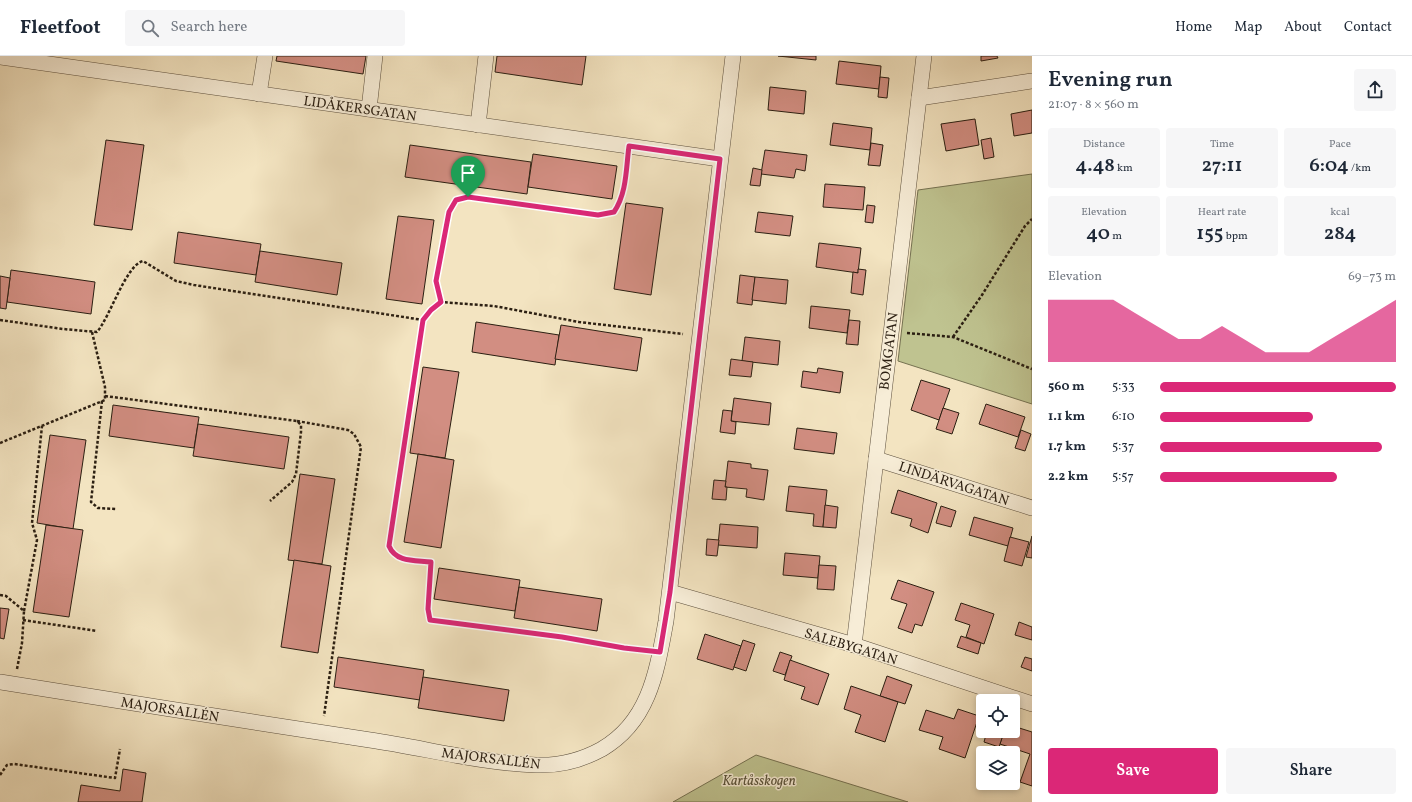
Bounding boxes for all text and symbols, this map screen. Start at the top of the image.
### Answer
search box [125,10,405,46]
text: Fleetfoot [20,15,101,41]
icon: search [139,17,161,39]
text: Search here [171,17,247,38]
text: Home [1175,18,1212,37]
text: Map [1234,18,1262,37]
text: About [1284,18,1322,37]
text: Contact [1344,18,1392,37]
text: Evening run [1048,65,1173,96]
button: share [1354,69,1396,111]
street label: LIDÅKERSGATAN [302,92,418,127]
text: 21:07 · 8 × 560 m [1048,96,1139,114]
text: Distance [1083,137,1125,152]
text: Time [1210,137,1234,152]
text: Pace [1329,137,1351,152]
text: 4.48 [1075,152,1115,180]
text: 27:11 [1202,152,1242,180]
text: 6:04 [1309,152,1349,180]
pin [451,156,485,197]
text: km [1115,161,1133,176]
text: /km [1349,161,1371,176]
icon: arrive [457,162,479,184]
text: Elevation [1081,205,1127,220]
text: Heart rate [1198,205,1246,220]
text: kcal [1330,205,1350,220]
text: 40 [1086,220,1110,248]
text: 155 [1196,220,1223,248]
text: 284 [1324,220,1356,248]
text: m [1110,229,1122,244]
text: bpm [1223,229,1248,244]
text: Elevation [1048,268,1102,286]
text: 69–73 m [1348,268,1396,286]
street label: BOMGATAN [875,311,904,391]
text: 560 m [1048,378,1085,396]
text: 5:33 [1112,378,1135,396]
text: 1.1 km [1048,408,1085,426]
text: 6:10 [1112,408,1135,426]
text: 1.7 km [1048,438,1086,456]
text: 5:37 [1112,438,1134,456]
street label: LINDÄRVAGATAN [896,458,1011,511]
text: 2.2 km [1048,468,1088,486]
text: 5:57 [1112,468,1134,486]
street label: SALEBYGATAN [802,624,900,671]
street label: MAJORSALLÉN [119,693,220,728]
map controls [976,694,1020,790]
button: locate [976,694,1020,738]
street label: MAJORSALLÉN [440,744,541,775]
button: layers [976,746,1020,790]
button: Save [1048,748,1218,794]
button: Share [1226,748,1396,794]
park label: Kartåsskogen [722,772,796,791]

